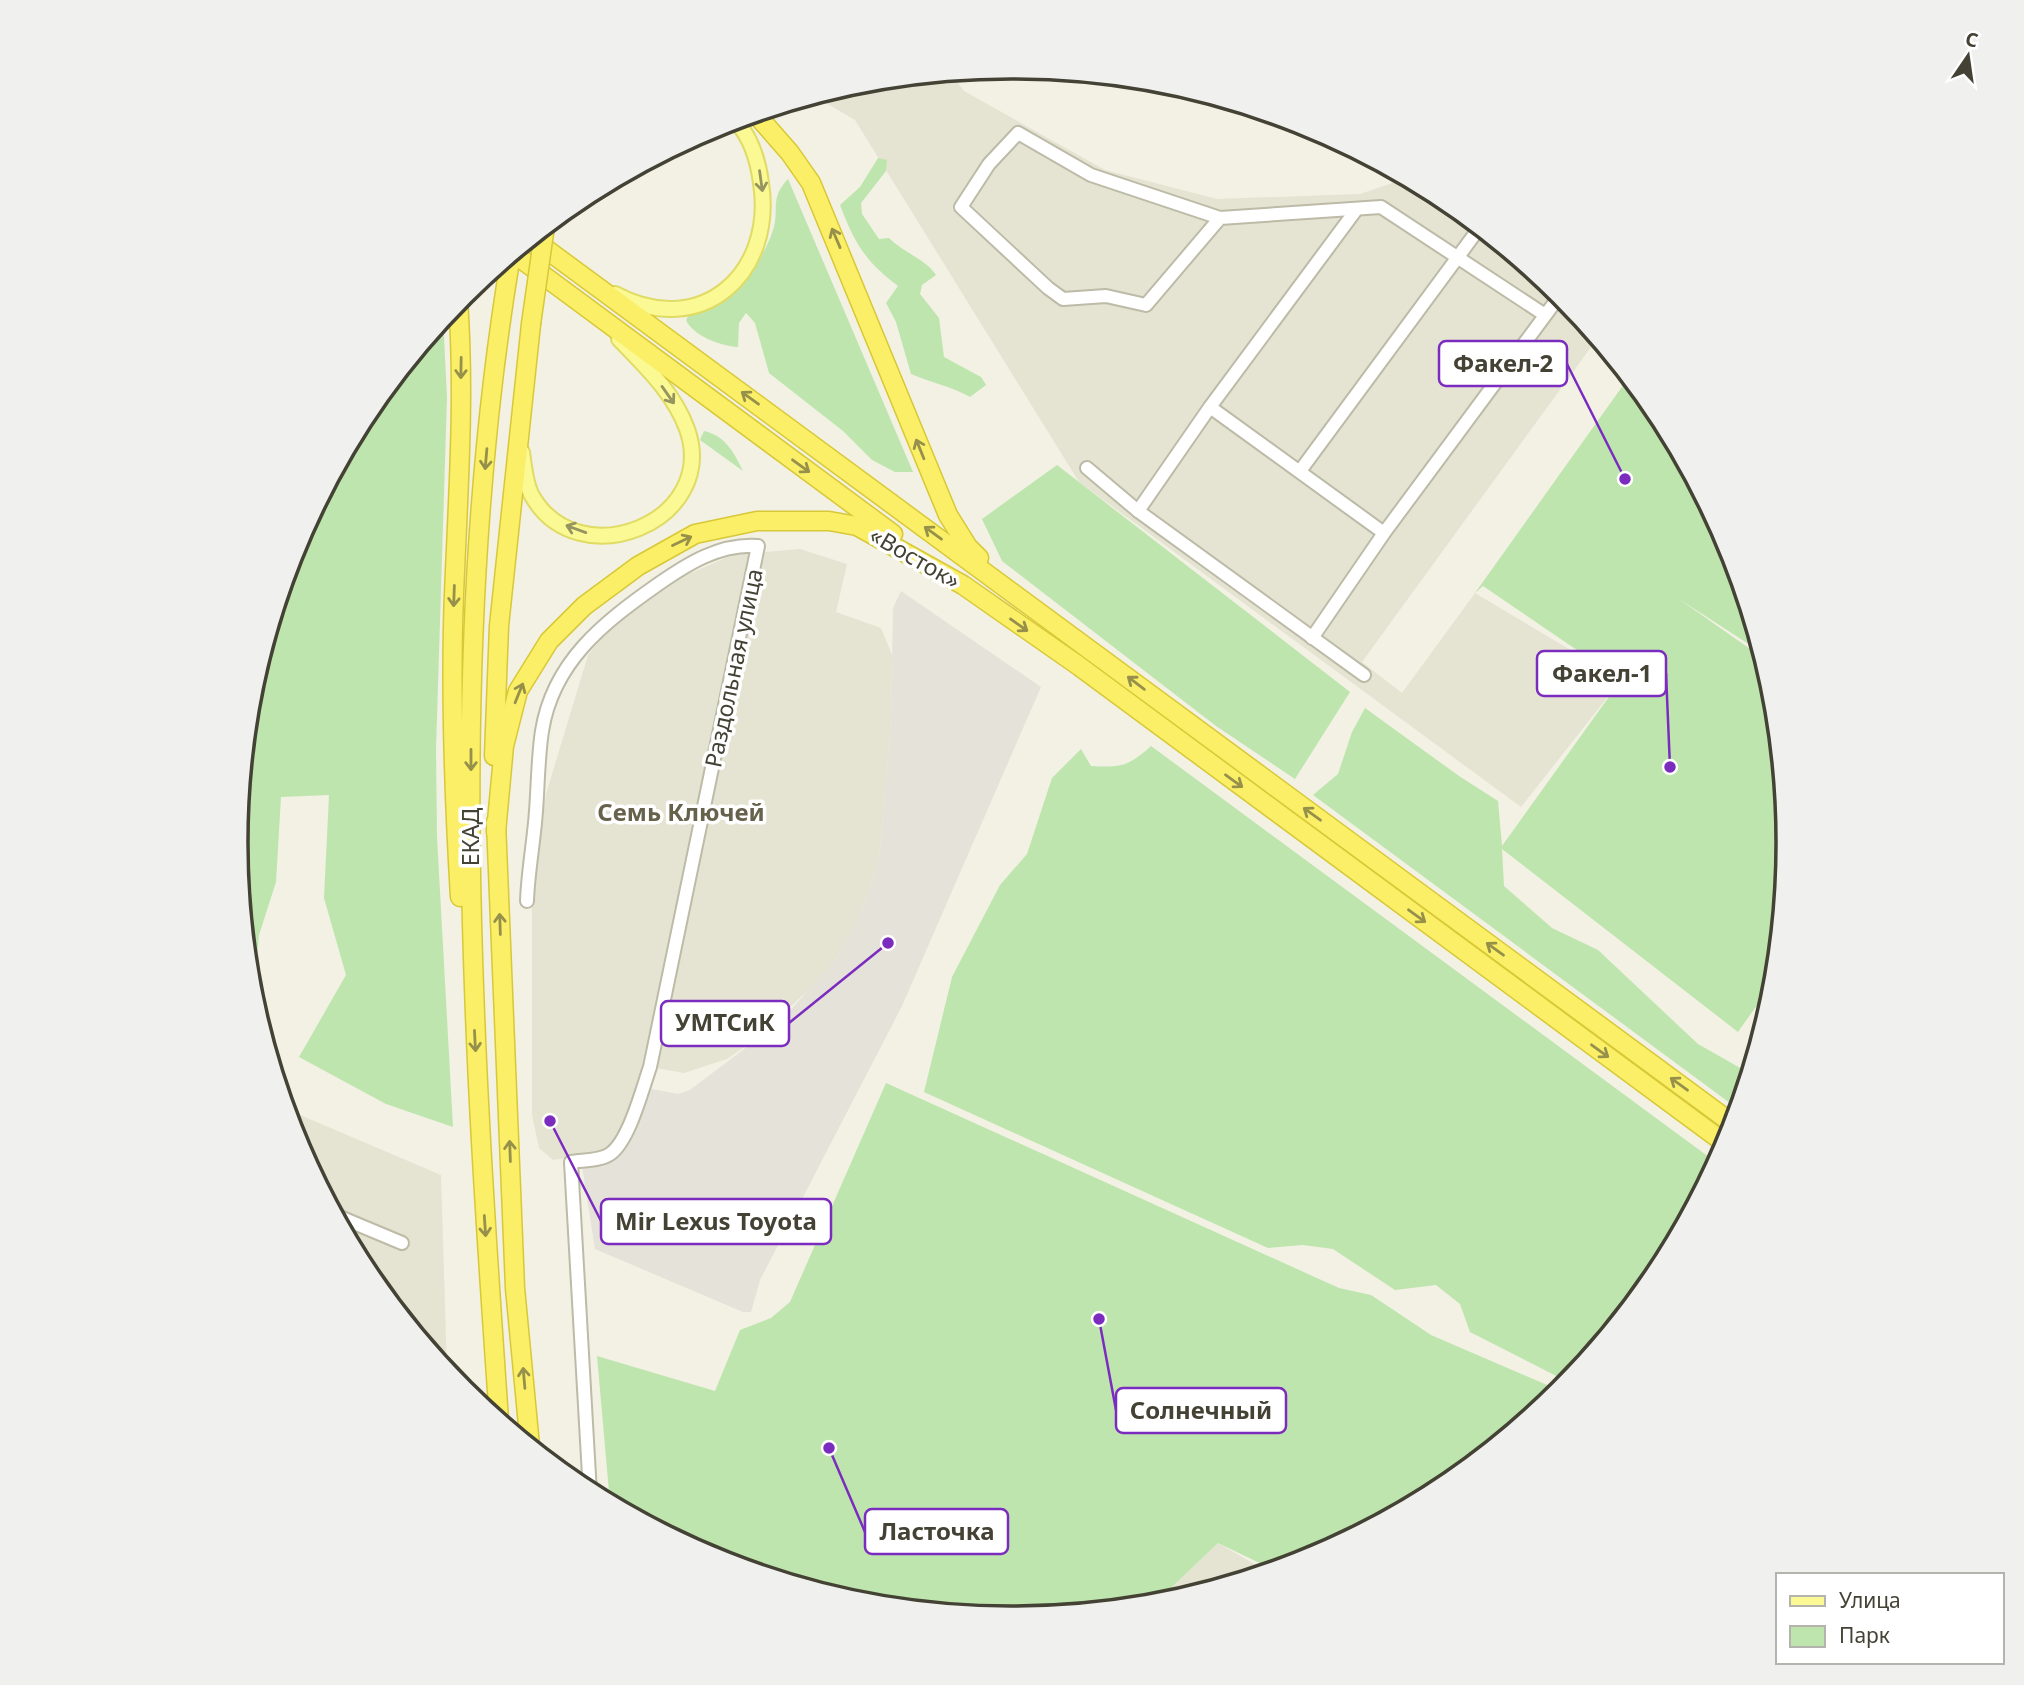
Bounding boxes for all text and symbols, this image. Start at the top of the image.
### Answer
north arrow [1933,21,2003,91]
text: С [1963,25,1981,53]
one-way arrow [754,169,767,192]
one-way arrow [829,228,842,249]
callout: Факел-2 [1439,341,1567,386]
text: Факел-2 [1453,346,1553,379]
one-way arrow [454,357,468,380]
one-way arrow [661,385,675,404]
one-way arrow [741,391,760,405]
one-way arrow [913,439,926,461]
one-way arrow [479,448,492,470]
one-way arrow [791,459,810,473]
street label: «Восток» [864,518,967,596]
one-way arrow [566,522,588,534]
one-way arrow [924,526,943,540]
one-way arrow [670,534,692,547]
street label: Раздольная улица [696,565,770,770]
one-way arrow [447,584,461,607]
one-way arrow [1009,618,1028,632]
callout: Факел-1 [1537,651,1666,696]
text: Факел-1 [1552,656,1652,689]
one-way arrow [1128,676,1146,691]
one-way arrow [513,683,526,704]
one-way arrow [464,748,478,771]
one-way arrow [1224,774,1243,788]
district label: Семь Ключей [597,795,765,828]
street label: ЕКАД [454,807,486,866]
one-way arrow [1303,807,1322,822]
one-way arrow [1407,909,1426,923]
one-way arrow [493,913,506,936]
one-way arrow [1486,942,1505,957]
callout: УМТСиК [661,1001,789,1046]
text: УМТСиК [675,1005,775,1038]
one-way arrow [469,1030,482,1052]
one-way arrow [1591,1043,1610,1058]
one-way arrow [1669,1077,1688,1092]
one-way arrow [503,1140,516,1163]
callout: Mir Lexus Toyota [601,1199,831,1244]
text: Mir Lexus Toyota [615,1204,817,1237]
one-way arrow [479,1214,492,1237]
one-way arrow [517,1367,530,1390]
callout: Солнечный [1116,1388,1286,1433]
text: Солнечный [1130,1393,1272,1426]
callout: Ласточка [865,1509,1008,1554]
text: Ласточка [880,1514,994,1547]
legend [1776,1573,2003,1664]
text: Улица [1839,1586,1901,1614]
text: Парк [1839,1621,1890,1649]

